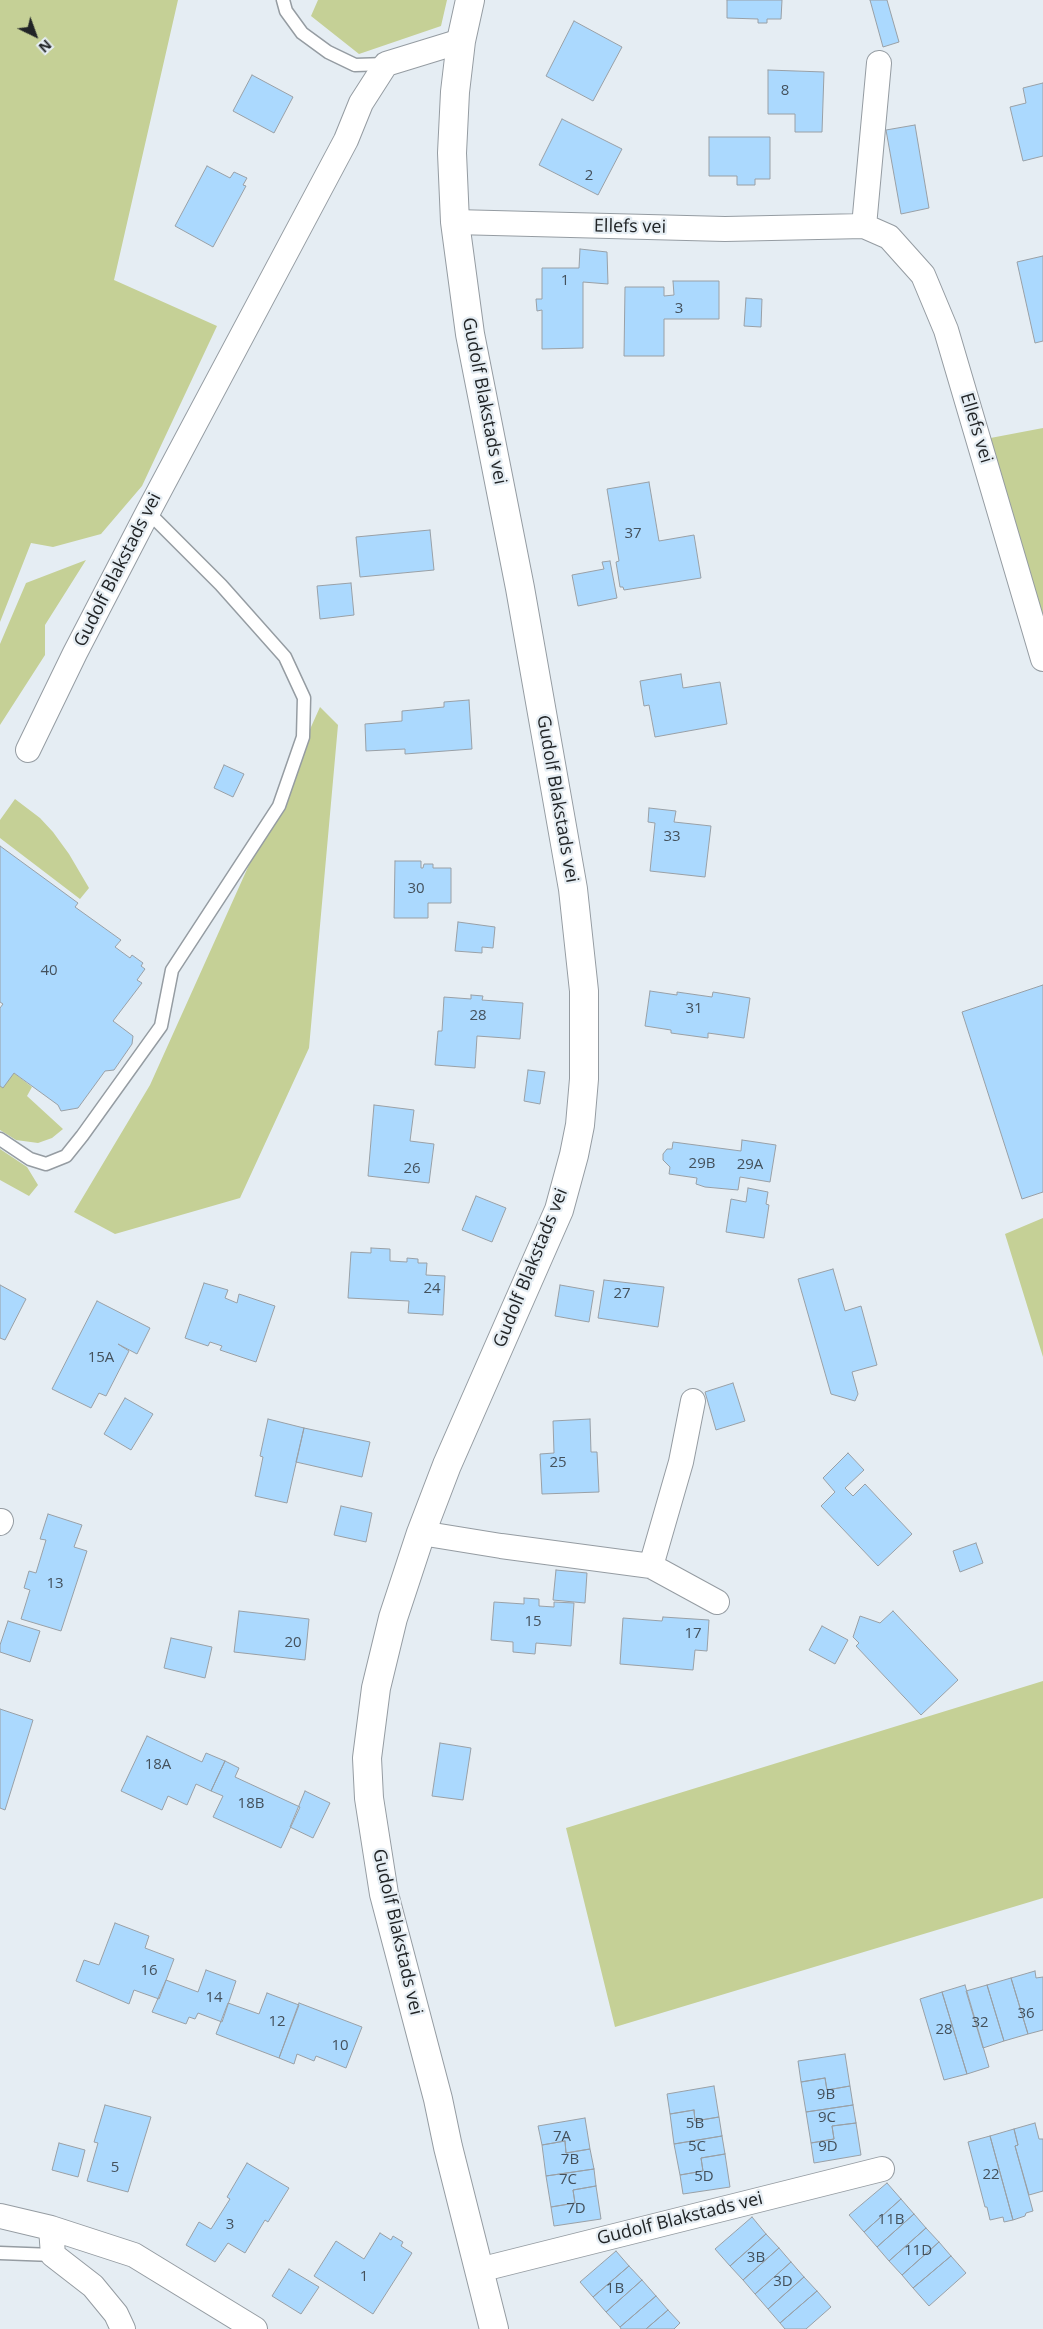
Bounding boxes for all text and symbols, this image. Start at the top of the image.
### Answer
north arrow [10,10,60,60]
text: N [35,36,56,57]
house number: 8 [781,82,789,100]
house number: 2 [585,167,593,185]
street label: Ellefs vei [594,216,666,238]
house number: 1 [561,272,569,290]
house number: 3 [675,300,683,318]
street label: Gudolf Blakstads vei [457,316,511,486]
street label: Ellefs vei [955,390,997,466]
street label: Gudolf Blakstads vei [70,489,166,651]
house number: 37 [624,525,642,543]
street label: Gudolf Blakstads vei [532,714,582,884]
house number: 33 [663,828,681,846]
house number: 30 [407,880,425,898]
house number: 40 [40,962,58,980]
house number: 31 [685,1000,703,1018]
house number: 28 [469,1007,487,1025]
house number: 29B [689,1155,715,1173]
house number: 29A [737,1156,763,1174]
house number: 26 [403,1160,421,1178]
street label: Gudolf Blakstads vei [489,1185,573,1351]
house number: 24 [423,1280,441,1298]
house number: 27 [613,1285,631,1303]
house number: 15A [88,1349,114,1367]
house number: 25 [549,1454,567,1472]
house number: 13 [46,1575,64,1593]
house number: 15 [524,1613,542,1631]
house number: 17 [684,1625,702,1643]
house number: 20 [284,1634,302,1652]
house number: 18A [145,1756,171,1774]
house number: 18B [238,1795,264,1813]
street label: Gudolf Blakstads vei [367,1847,427,2017]
house number: 16 [140,1962,158,1980]
house number: 14 [205,1989,223,2007]
house number: 36 [1017,2005,1035,2023]
house number: 12 [268,2013,286,2031]
house number: 32 [971,2014,989,2032]
house number: 28 [935,2021,953,2039]
house number: 10 [331,2037,349,2055]
house number: 9B [817,2086,835,2104]
house number: 9C [818,2109,836,2127]
house number: 5B [686,2115,704,2133]
house number: 7A [553,2128,571,2146]
house number: 5C [688,2138,706,2156]
house number: 9D [818,2138,838,2156]
house number: 7B [561,2151,579,2169]
house number: 5 [111,2159,119,2177]
house number: 22 [982,2166,1000,2184]
house number: 5D [694,2168,714,2186]
house number: 7C [559,2171,577,2189]
street label: Gudolf Blakstads vei [595,2188,765,2250]
house number: 7D [566,2200,586,2218]
house number: 11B [878,2211,904,2229]
house number: 3 [226,2216,234,2234]
house number: 11D [904,2242,932,2260]
house number: 3B [747,2249,765,2267]
house number: 1 [360,2268,368,2286]
house number: 3D [773,2273,793,2291]
house number: 1B [606,2280,624,2298]

